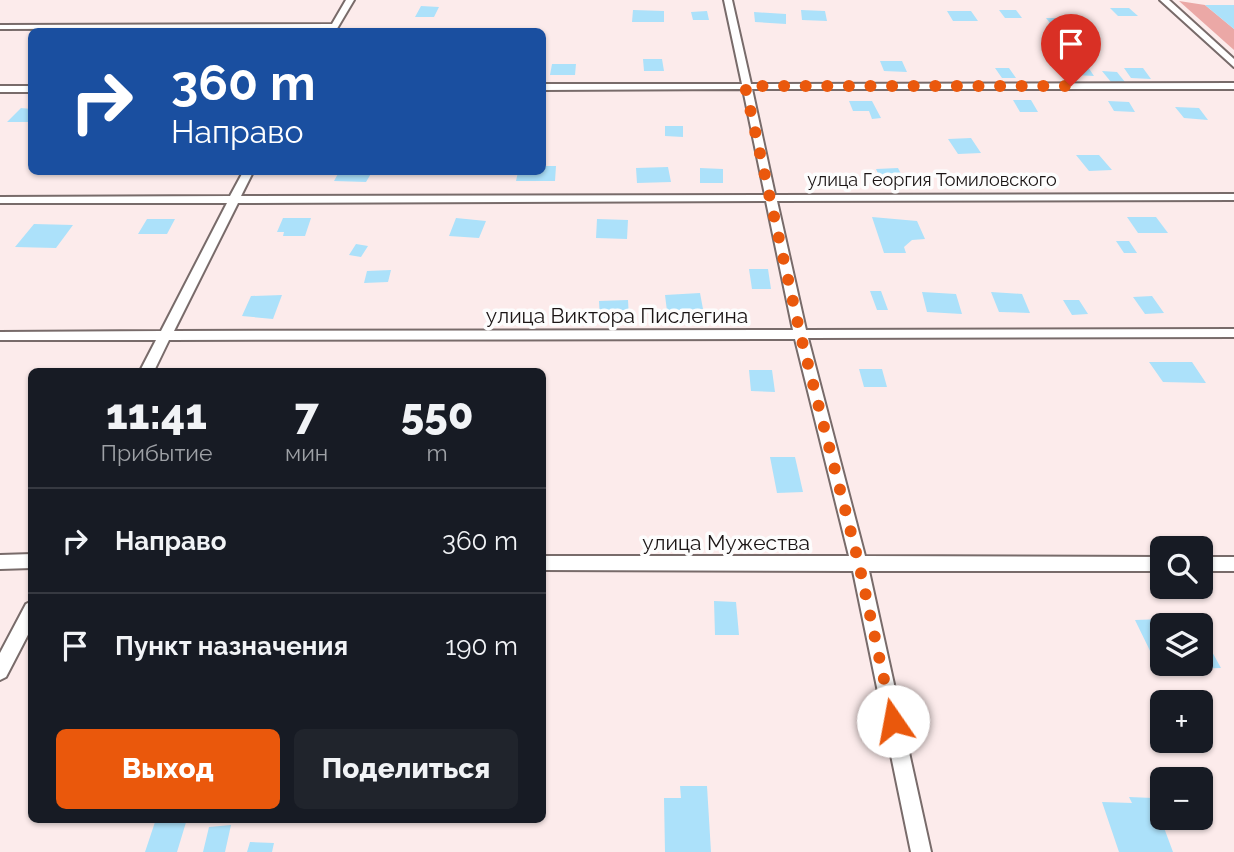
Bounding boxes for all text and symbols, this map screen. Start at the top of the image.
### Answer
pin [1041,14,1101,86]
icon: arrive [1052,25,1090,63]
text: 360 m [171,54,316,111]
icon: right [56,56,147,147]
text: Направо [171,113,303,150]
street label: улица Георгия Томиловского [807,169,1057,190]
street label: улица Виктора Пислегина [486,303,748,328]
text: 11:41 [106,390,207,439]
text: 7 [295,390,319,439]
text: 550 [401,390,473,439]
text: Прибытие [101,439,213,466]
text: мин [285,439,328,466]
text: m [427,439,448,466]
icon: right [56,522,94,560]
text: Направо [115,526,226,556]
text: 360 m [442,526,518,556]
street label: улица Мужества [642,530,810,555]
map controls [1150,536,1213,830]
button: search [1150,536,1213,599]
button: layers [1150,613,1213,676]
icon: arrive [56,627,94,665]
text: Пункт назначения [115,631,348,661]
text: 190 m [445,631,518,661]
position arrow [856,684,930,758]
button: + [1150,690,1213,753]
button: Выход [56,729,280,809]
button: Поделиться [294,729,518,809]
button: − [1150,767,1213,830]

